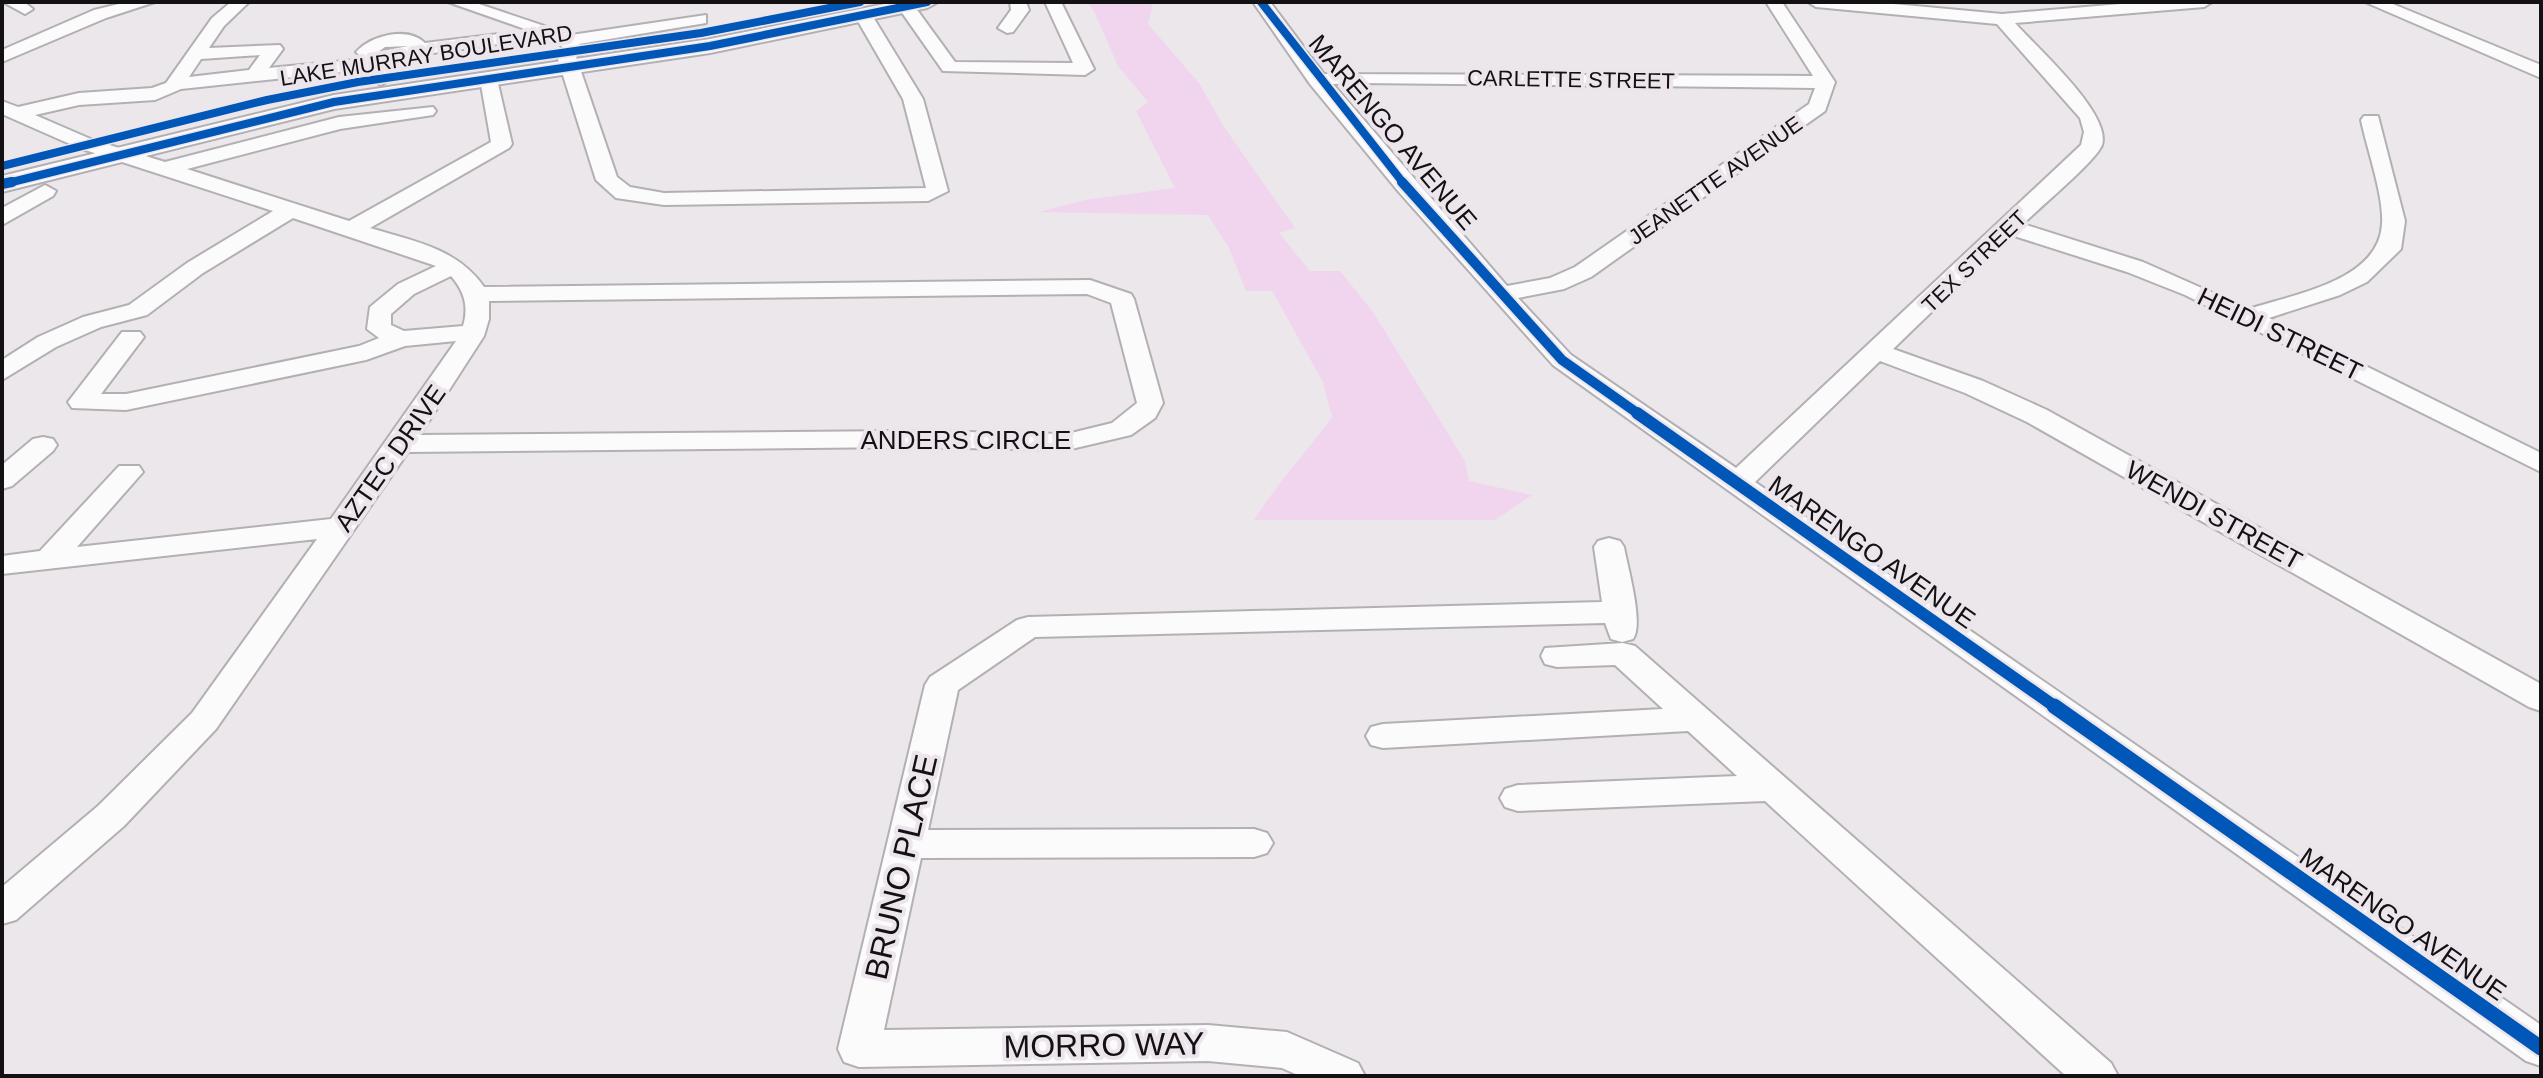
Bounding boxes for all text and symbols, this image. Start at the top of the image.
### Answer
street label: LAKE MURRAY BOULEVARD [278,20,574,91]
street label: MARENGO AVENUE [1303,28,1483,236]
street label: CARLETTE STREET [1467,65,1675,94]
street label: JEANETTE AVENUE [1624,111,1807,250]
street label: TEX STREET [1917,205,2032,317]
street label: HEIDI STREET [2193,281,2367,387]
street label: AZTEC DRIVE [328,379,452,537]
street label: ANDERS CIRCLE [861,425,1071,455]
street label: WENDI STREET [2121,454,2307,576]
street label: MARENGO AVENUE [1763,469,1981,635]
street label: BRUNO PLACE [858,751,944,983]
street label: MARENGO AVENUE [2294,841,2512,1007]
street label: MORRO WAY [1003,1025,1205,1065]

